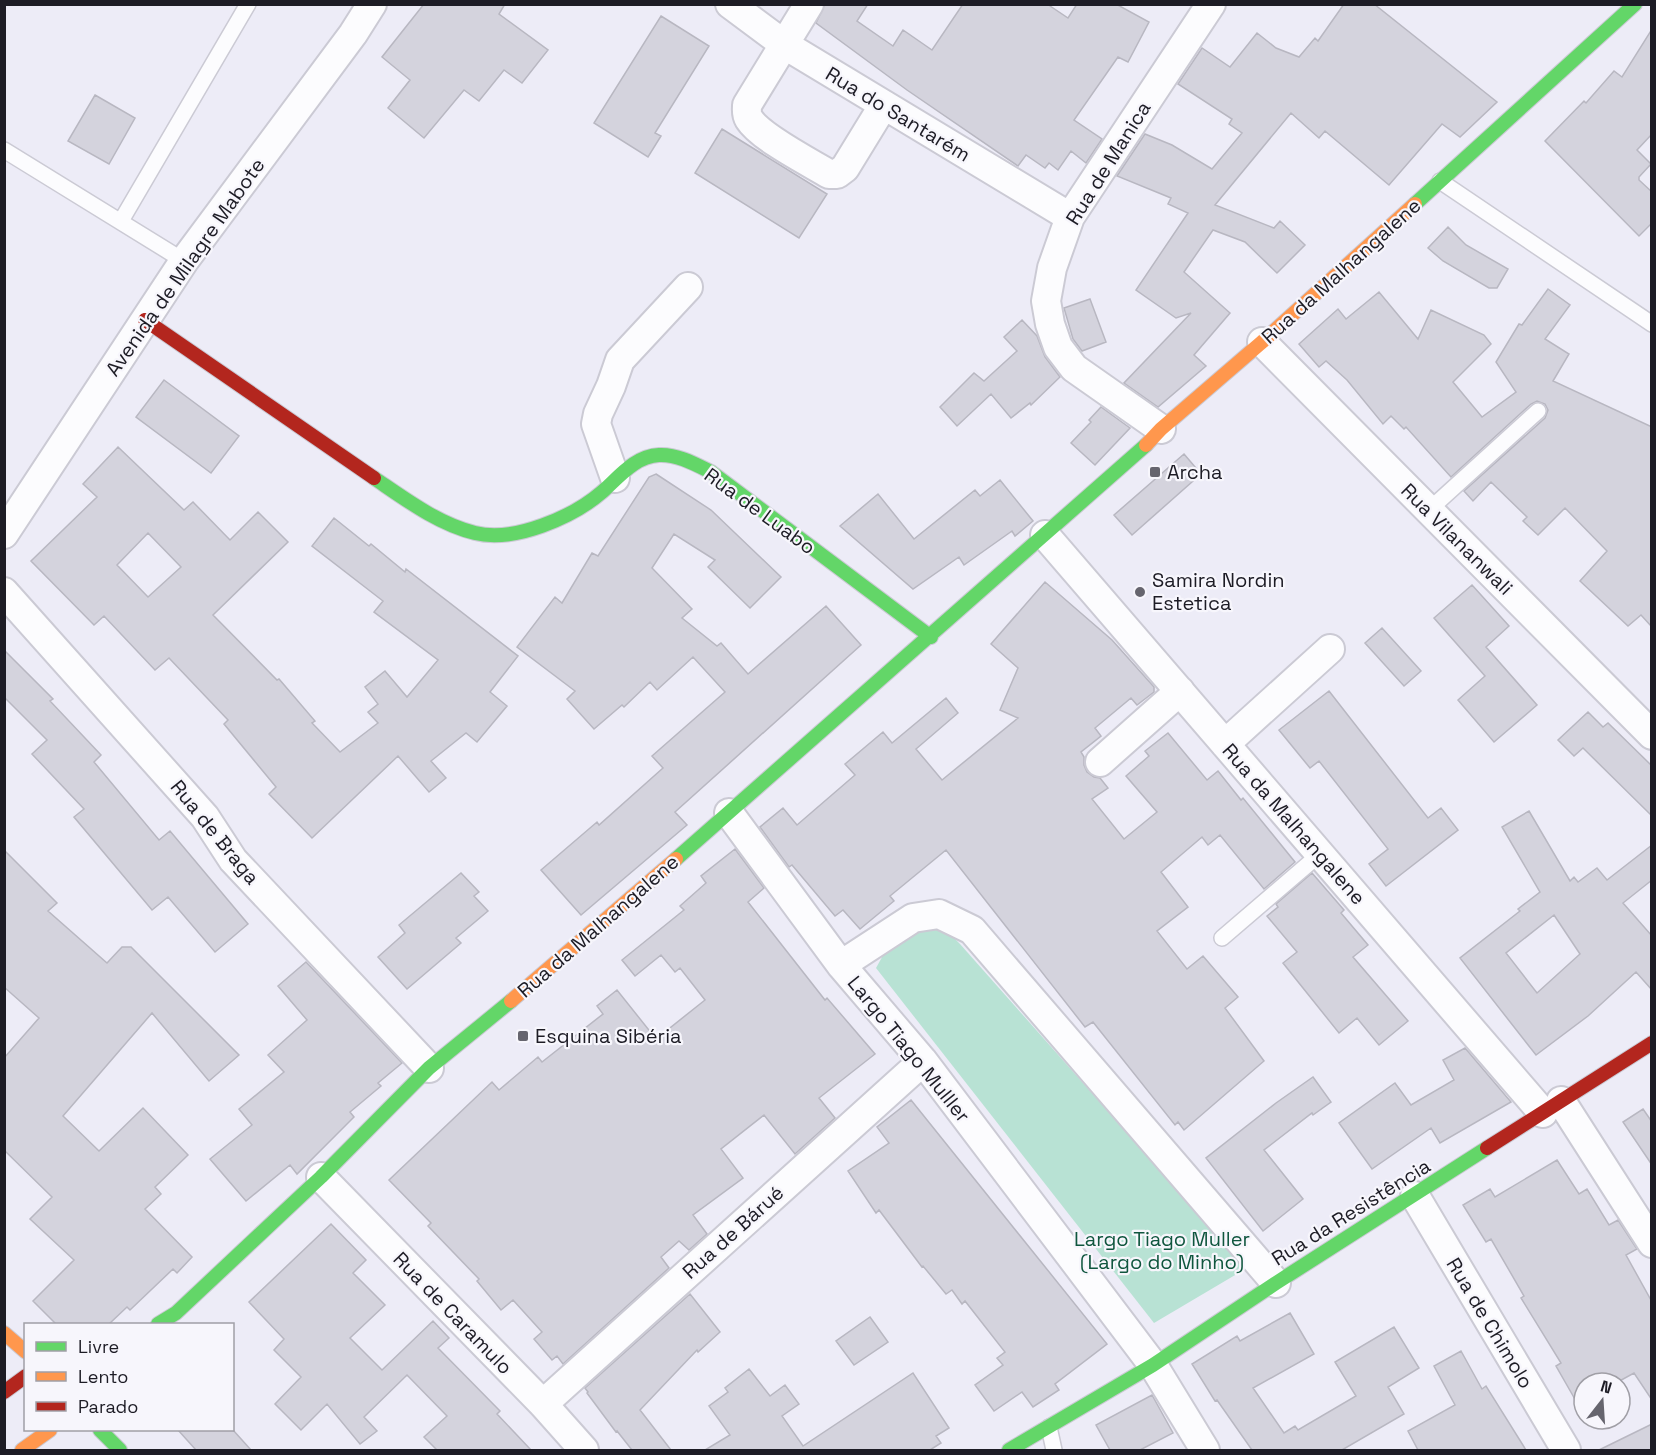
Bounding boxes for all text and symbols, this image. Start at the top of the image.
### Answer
street label: Rua do Santarém [821,60,975,168]
street label: Rua de Manica [1060,96,1156,230]
street label: Avenida de Milagre Mabote [100,153,270,381]
street label: Rua da Malhangalene [1256,192,1426,350]
place label: Archa [1167,459,1223,485]
street label: Rua de Luabo [699,462,821,560]
marker: Archa [1148,465,1162,479]
street label: Rua Vilananwali [1395,477,1519,601]
place label: Samira Nordin Estetica [1152,567,1285,616]
marker: Samira Nordin Estetica [1133,585,1147,599]
street label: Rua da Malhangalene [1217,738,1371,910]
street label: Rua de Braga [165,774,265,890]
street label: Rua da Malhangalene [512,849,684,1003]
street label: Largo Tiago Mulller [842,970,976,1128]
place label: Esquina Sibéria [535,1023,682,1049]
marker: Esquina Sibéria [516,1029,530,1043]
street label: Rua da Resistência [1267,1153,1435,1271]
street label: Rua de Bárué [677,1180,789,1284]
park label: Largo Tiago Muller (Largo do Minho) [1074,1226,1250,1275]
street label: Rua de Caramulo [388,1246,518,1380]
street label: Rua de Chimolo [1441,1253,1539,1393]
legend [24,1323,234,1431]
text: Livre [78,1335,119,1358]
text: Lento [78,1365,128,1388]
north arrow [1572,1371,1632,1431]
text: N [1598,1376,1614,1399]
text: Parado [78,1395,138,1418]

